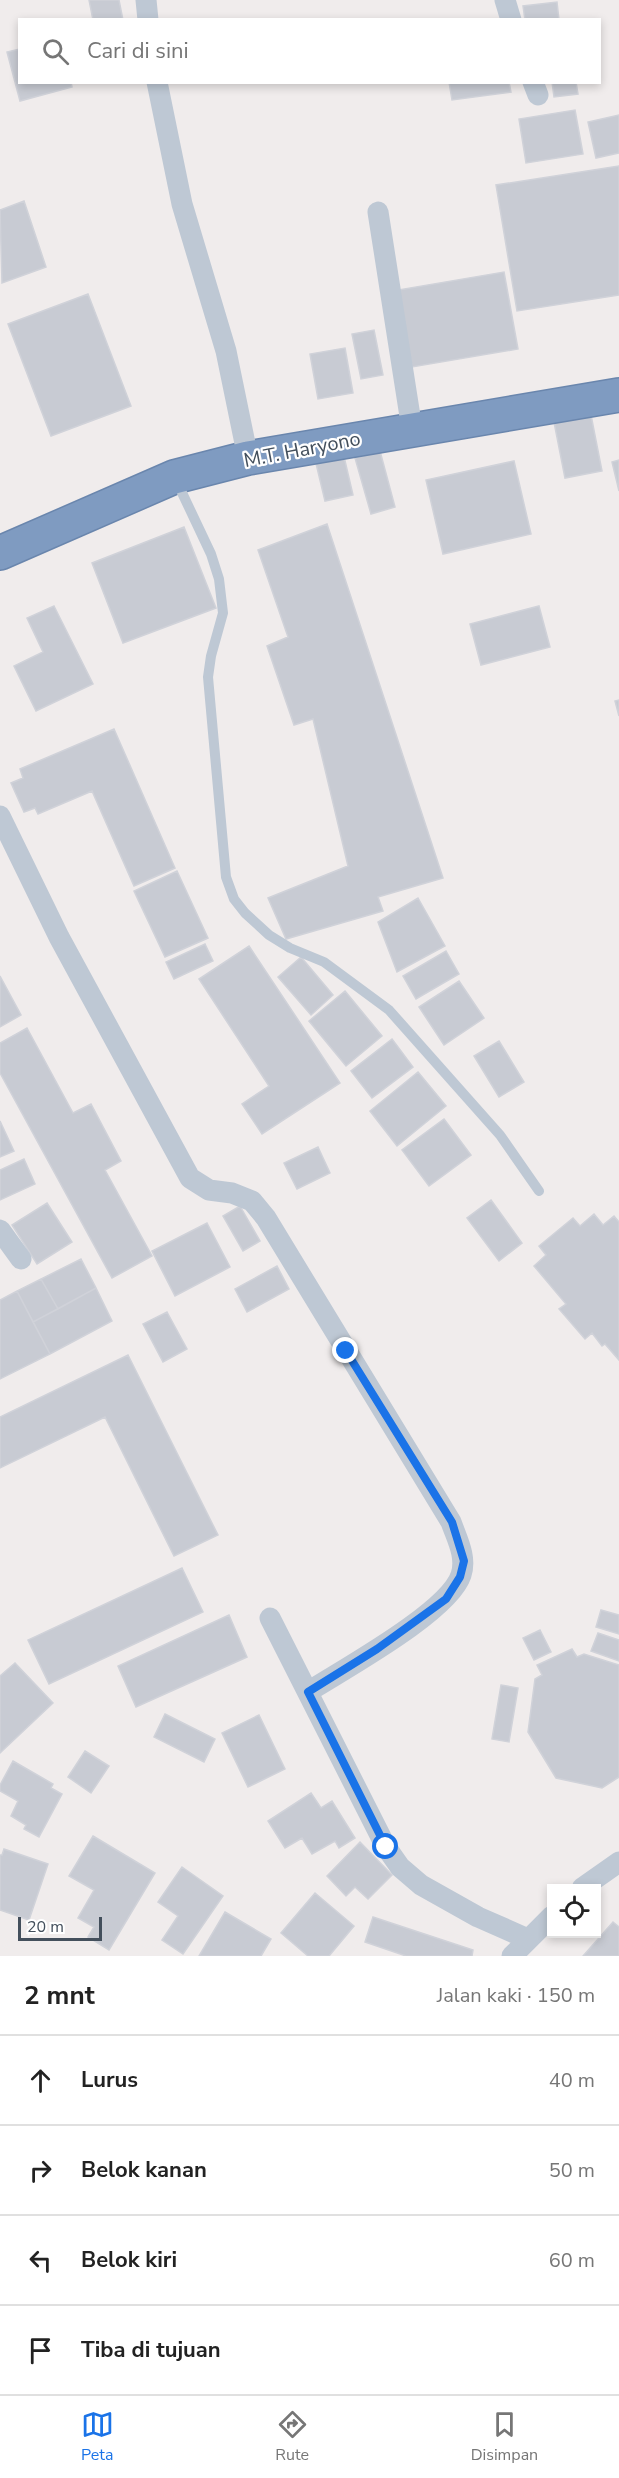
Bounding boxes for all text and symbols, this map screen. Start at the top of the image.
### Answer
search box [18,18,601,84]
icon: search [39,35,72,68]
text: Cari di sini [87,36,189,66]
street label: M.T. Haryono [241,425,363,474]
route end [332,1337,358,1363]
route start [372,1833,398,1859]
map controls [547,1884,601,1938]
button: locate [547,1884,601,1938]
scale bar [18,1914,102,1942]
text: 20 m [27,1916,64,1938]
text: 2 mnt [24,1978,95,2013]
text: Jalan kaki · 150 m [437,1982,595,2009]
icon: ahead [24,2064,57,2097]
text: Lurus [81,2065,138,2095]
text: 40 m [549,2067,595,2094]
icon: right [24,2154,57,2187]
text: Belok kanan [81,2155,207,2185]
text: 50 m [549,2157,595,2184]
icon: left [24,2244,57,2277]
text: Belok kiri [81,2245,177,2275]
text: 60 m [549,2247,595,2274]
icon: arrive [24,2334,57,2367]
text: Tiba di tujuan [81,2335,221,2365]
tab: Peta [81,2408,114,2466]
tab: Rute [275,2408,309,2466]
tab: Disimpan [471,2408,538,2466]

